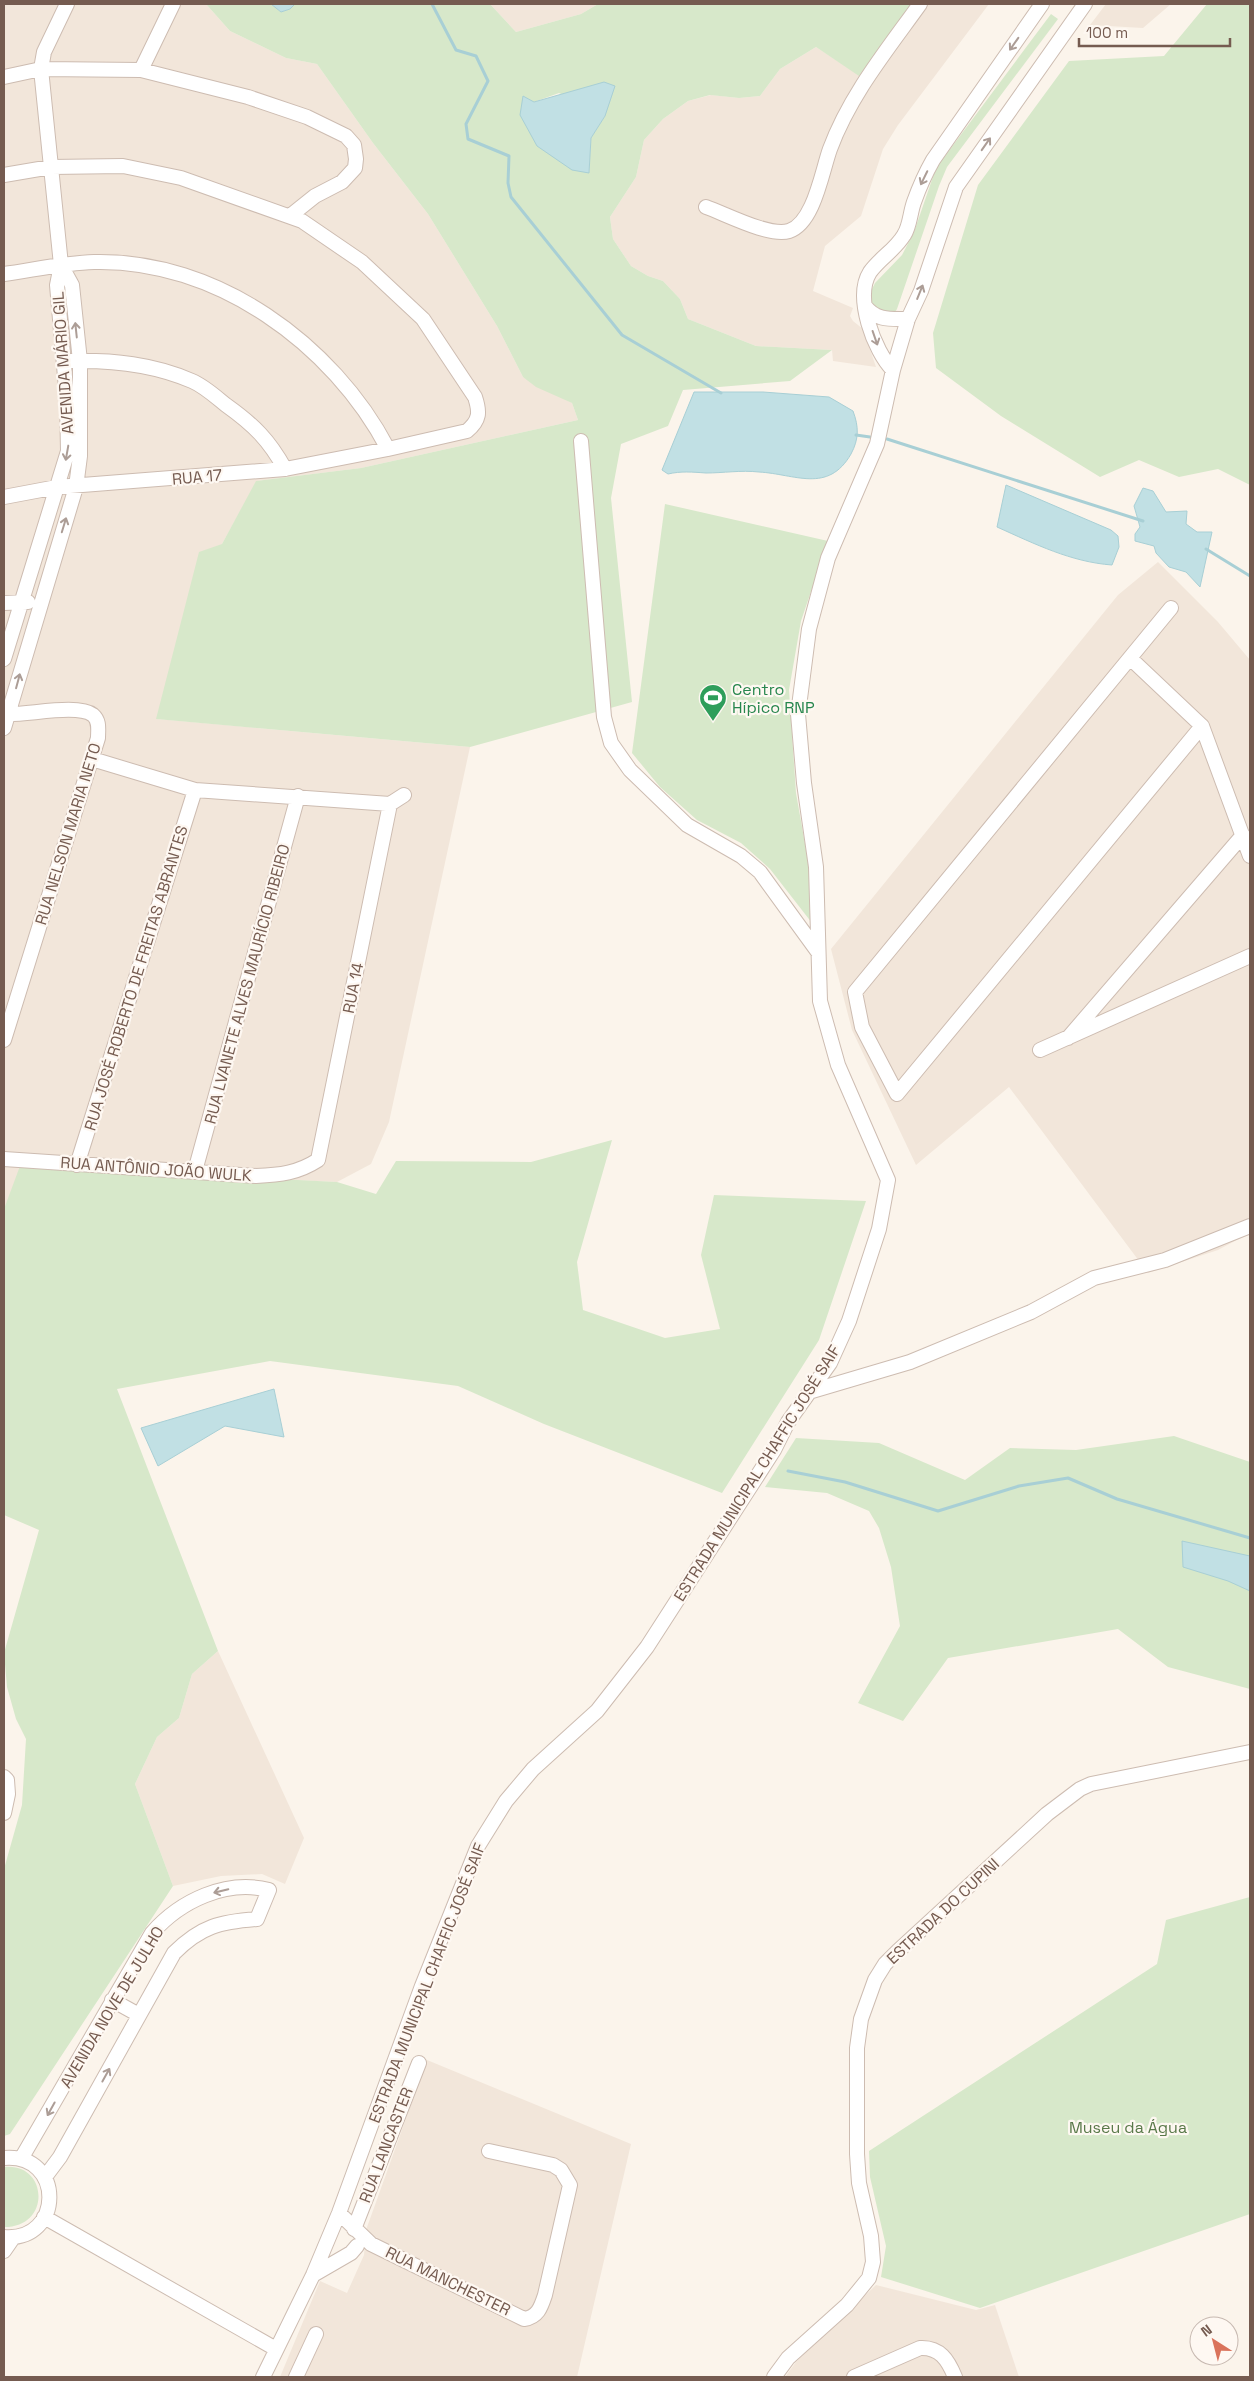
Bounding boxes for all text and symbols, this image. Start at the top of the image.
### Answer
scale bar [1079,15,1230,47]
text: 100 m [1086,23,1128,42]
one-way arrow [1009,37,1019,51]
one-way arrow [981,138,991,152]
one-way arrow [918,170,928,185]
one-way arrow [916,284,925,300]
street label: AVENIDA MÁRIO GIL [48,291,78,435]
one-way arrow [72,323,81,339]
one-way arrow [870,330,880,346]
one-way arrow [61,444,71,460]
street label: RUA 17 [171,464,223,490]
one-way arrow [59,518,69,534]
one-way arrow [13,674,23,690]
place label: Centro Hípico RNP [732,679,815,718]
sports icon: Centro Hípico RNP [698,683,728,722]
street label: RUA NELSON MARIA NETO [30,740,106,928]
street label: RUA JOSÉ ROBERTO DE FREITAS ABRANTES [79,823,193,1133]
street label: RUA LVANETE ALVES MAURÍCIO RIBEIRO [199,842,295,1126]
street label: RUA 14 [338,961,368,1015]
street label: RUA ANTÔNIO JOÃO WULK [60,1152,253,1186]
street label: ESTRADA MUNICIPAL CHAFFIC JOSÉ SAIF [669,1341,845,1605]
street label: ESTRADA MUNICIPAL CHAFFIC JOSÉ SAIF [364,1840,490,2126]
street label: ESTRADA DO CUPINI [882,1853,1004,1969]
one-way arrow [213,1887,229,1896]
street label: AVENIDA NOVE DE JULHO [55,1922,169,2092]
one-way arrow [101,2069,111,2083]
street label: RUA LANCASTER [354,2084,418,2206]
one-way arrow [46,2101,56,2116]
park label: Museu da Água [1069,2117,1187,2138]
street label: RUA MANCHESTER [382,2242,514,2320]
north arrow [1189,2316,1239,2366]
text: N [1197,2320,1215,2341]

